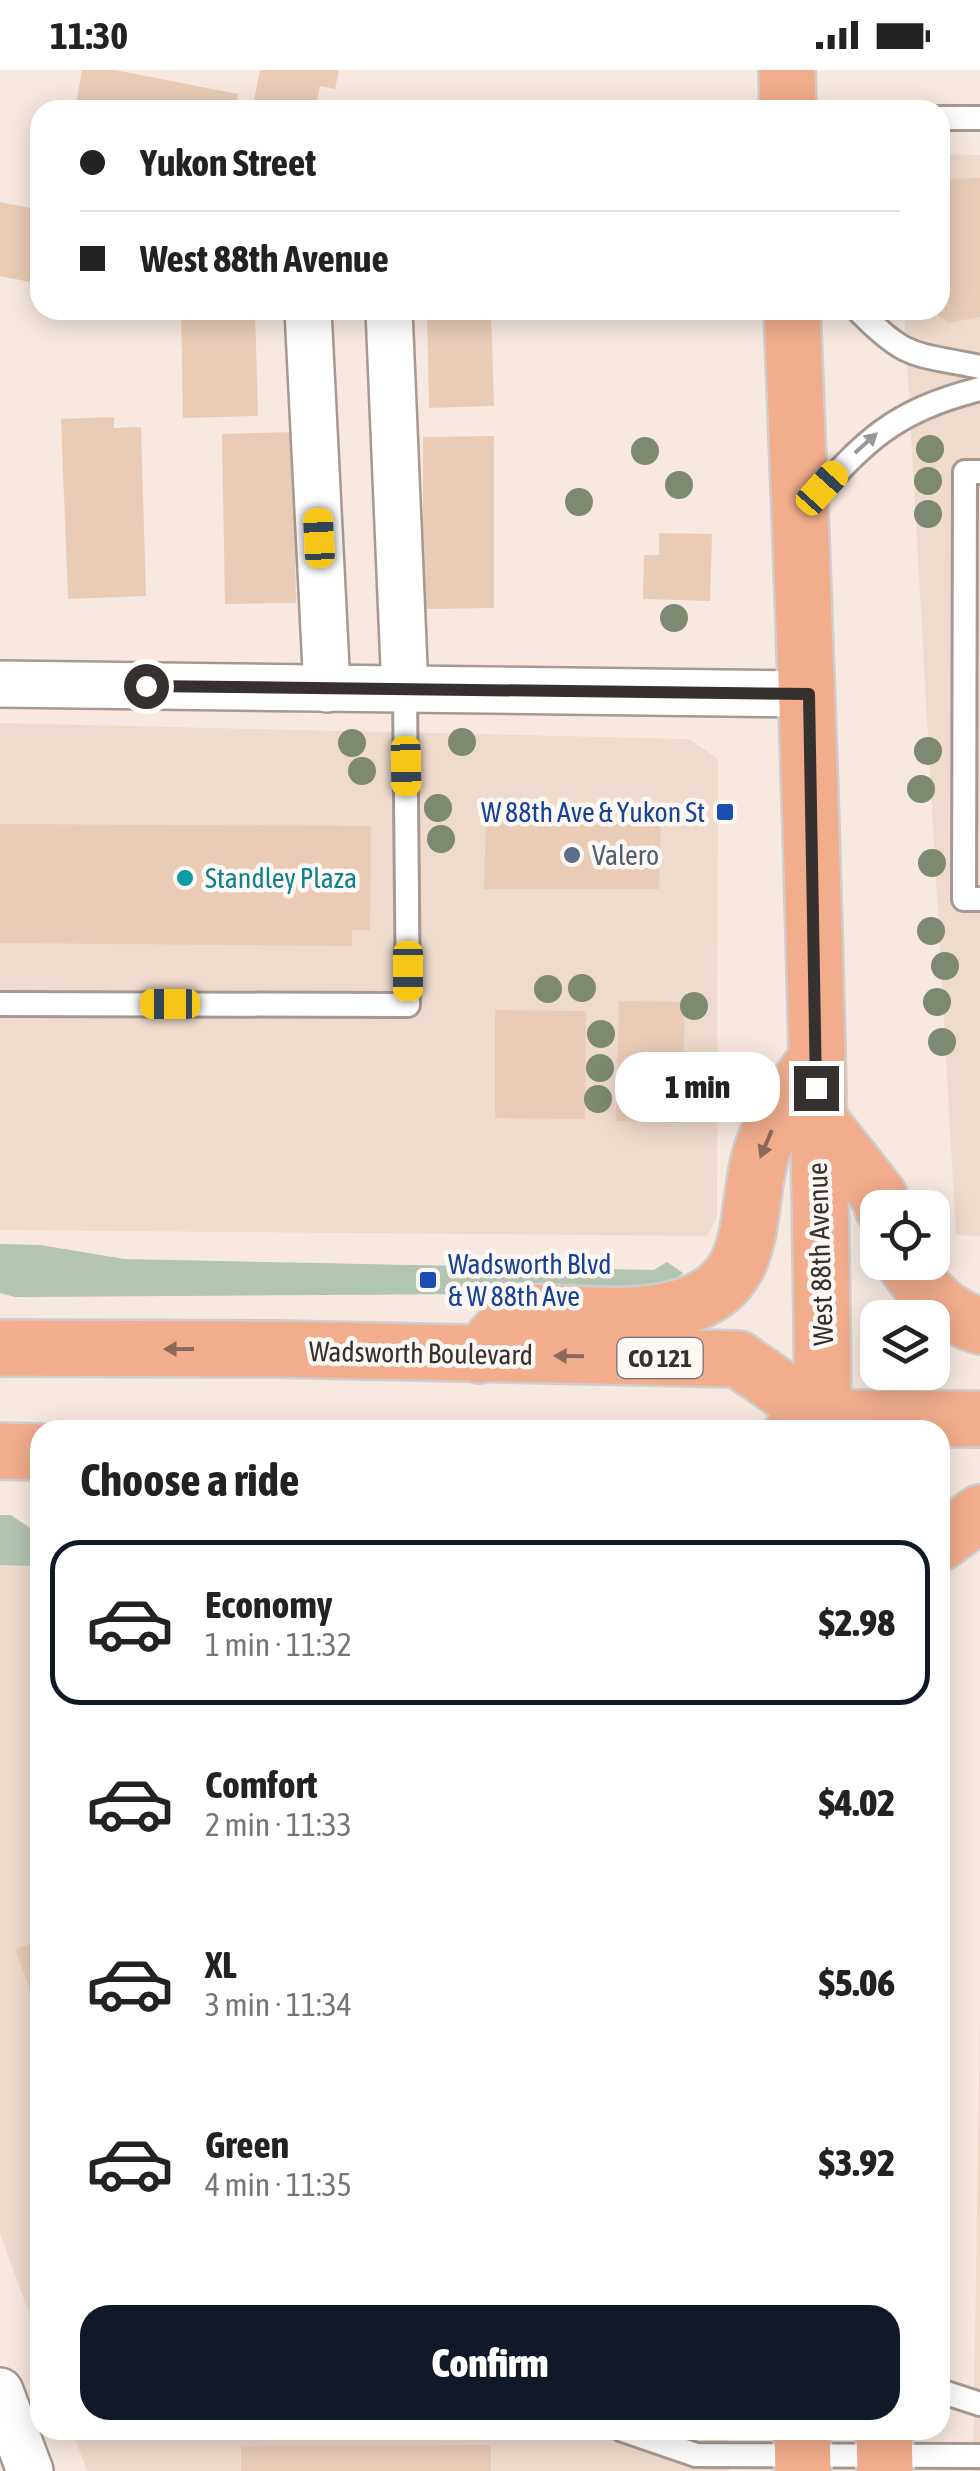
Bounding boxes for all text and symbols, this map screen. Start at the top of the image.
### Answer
text: 11:30 [50,14,128,57]
text: Yukon Street [140,141,316,184]
text: West 88th Avenue [140,237,389,280]
one-way arrow [853,432,878,454]
car [791,456,853,520]
car [302,507,336,569]
route start [124,664,169,709]
car [390,736,422,796]
place label: W 88th Ave & Yukon St [481,796,705,828]
marker: W 88th Ave & Yukon St [714,801,736,823]
place label: Valero [592,839,659,871]
marker: Valero [561,844,583,866]
place label: Standley Plaza [205,862,357,894]
marker: Standley Plaza [174,867,196,889]
car [393,941,423,1001]
car [140,989,200,1019]
callout: 1 min [616,1053,781,1123]
route end [794,1066,839,1111]
text: 1 min [665,1068,730,1105]
one-way arrow [758,1129,774,1159]
street label: West 88th Avenue [801,1162,839,1346]
map controls [860,1190,950,1390]
button: locate [860,1190,950,1280]
place label: Wadsworth Blvd & W 88th Ave [448,1248,612,1312]
marker: Wadsworth Blvd & W 88th Ave [417,1269,439,1291]
button: layers [860,1300,950,1390]
street label: Wadsworth Boulevard [309,1335,533,1371]
road number: CO 121 [618,1338,702,1378]
one-way arrow [163,1341,195,1357]
one-way arrow [553,1348,585,1364]
text: Choose a ride [80,1454,299,1506]
icon: car [85,1578,175,1668]
text: Economy [205,1583,332,1626]
text: $2.98 [819,1601,895,1644]
text: 1 min · 11:32 [205,1626,352,1663]
icon: car [85,1758,175,1848]
text: Comfort [205,1763,317,1806]
text: $4.02 [819,1781,895,1824]
text: 2 min · 11:33 [205,1806,352,1843]
icon: car [85,1938,175,2028]
text: XL [205,1943,237,1986]
text: $5.06 [819,1961,895,2004]
text: 3 min · 11:34 [205,1986,352,2023]
icon: car [85,2118,175,2208]
text: Green [205,2123,289,2166]
text: $3.92 [819,2141,895,2184]
text: 4 min · 11:35 [205,2166,352,2203]
button: Confirm [80,2305,900,2420]

